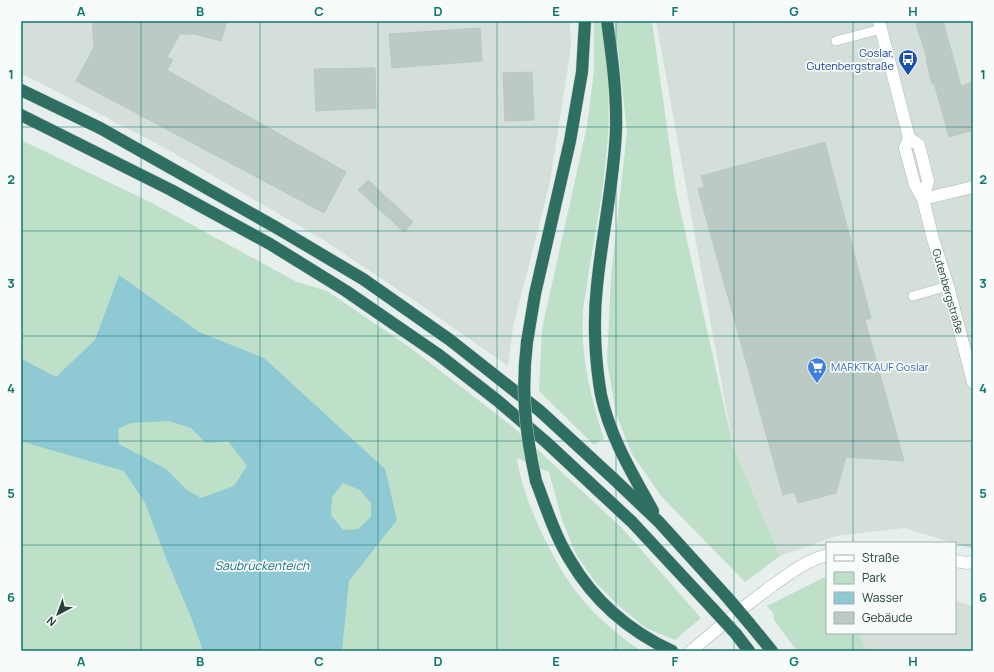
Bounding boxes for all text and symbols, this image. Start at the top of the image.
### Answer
text: A [77,2,86,20]
text: B [196,2,204,20]
text: C [314,2,324,20]
text: D [433,2,443,20]
text: E [552,2,560,20]
text: F [672,2,679,20]
text: G [789,2,799,20]
text: H [908,2,918,20]
place label: Goslar, Gutenbergstraße [806,45,895,73]
bus stop icon: Goslar, Gutenbergstraße [897,48,919,76]
text: 1 [8,65,14,83]
text: 1 [980,65,986,83]
text: 2 [7,170,15,188]
text: 2 [979,170,987,188]
street label: Gutenbergstraße [929,247,968,336]
text: 3 [7,274,15,292]
text: 3 [979,274,987,292]
supermarket icon: MARKTKAUF Goslar [806,356,828,384]
place label: MARKTKAUF Goslar [831,359,929,374]
text: 4 [7,379,15,397]
text: 4 [979,379,987,397]
text: 5 [7,484,15,502]
text: 5 [979,484,987,502]
legend [826,542,956,634]
text: Straße [862,549,899,566]
water label: Saubrückenteich [215,557,310,574]
text: Park [862,569,887,586]
text: 6 [7,588,15,606]
text: 6 [979,588,987,606]
text: Wasser [862,589,904,606]
north arrow [38,594,78,634]
text: Gebäude [862,609,913,626]
text: N [43,614,59,630]
text: A [77,652,86,670]
text: B [196,652,204,670]
text: C [314,652,324,670]
text: D [433,652,443,670]
text: E [552,652,560,670]
text: F [672,652,679,670]
text: G [789,652,799,670]
text: H [908,652,918,670]

